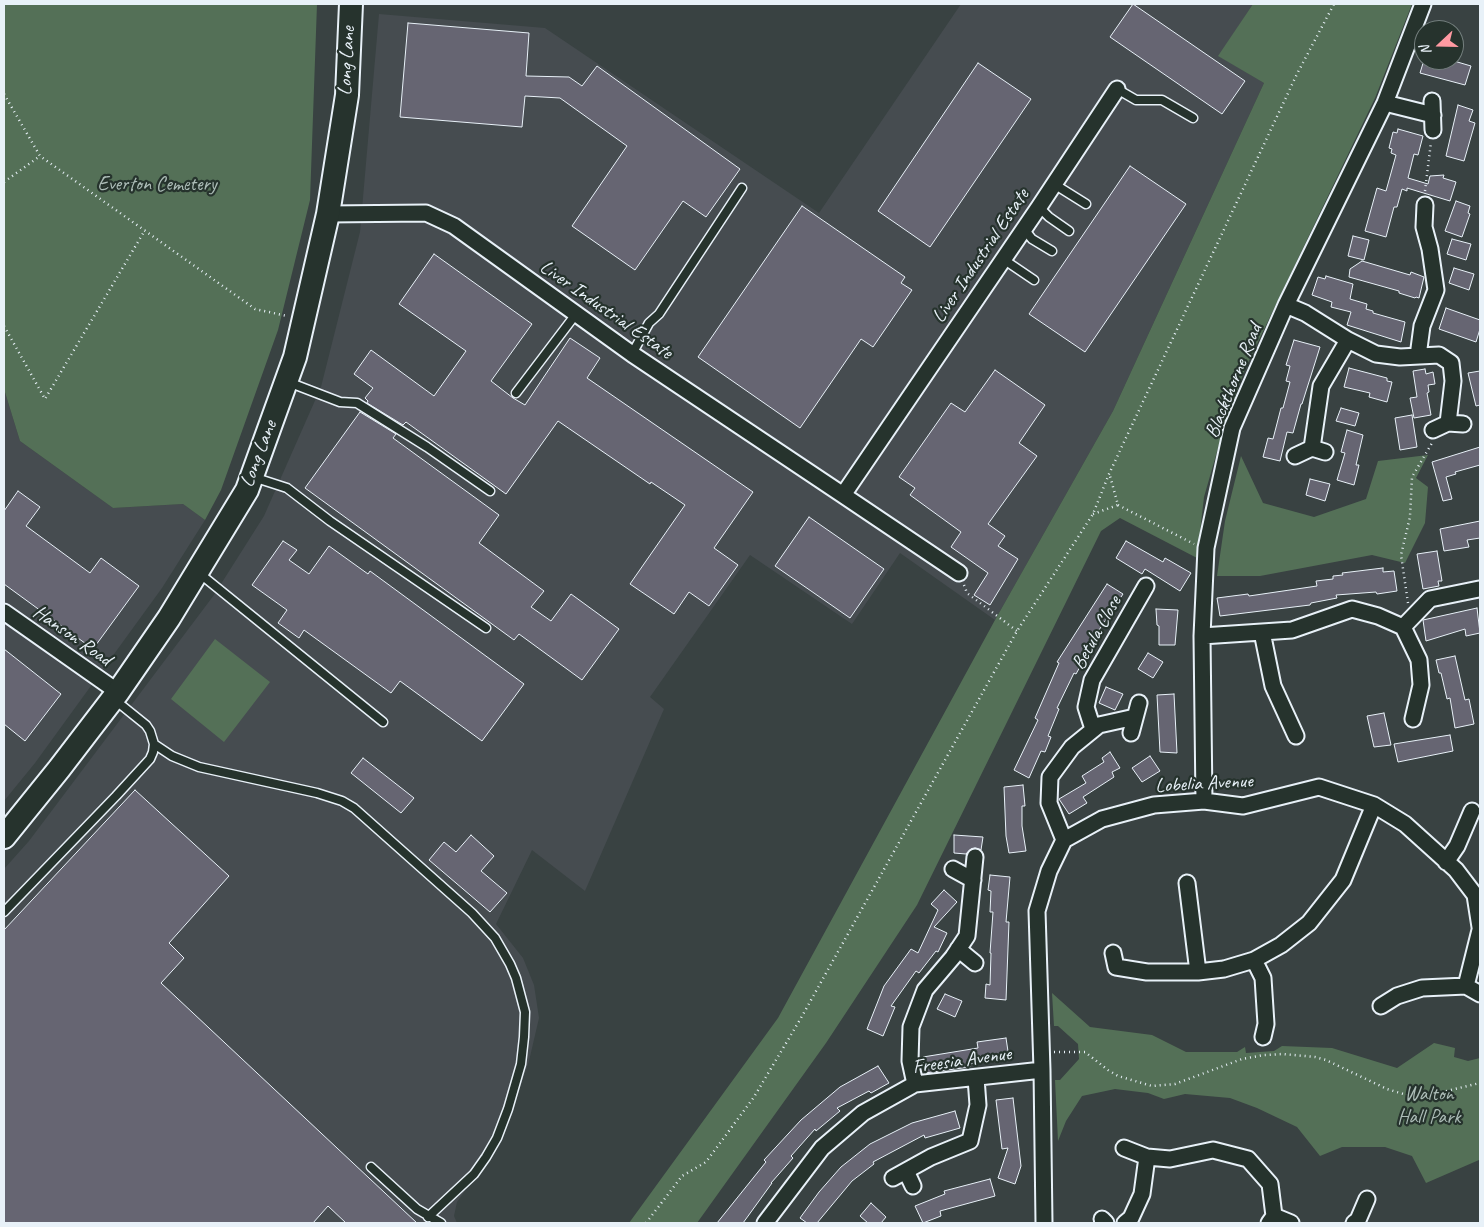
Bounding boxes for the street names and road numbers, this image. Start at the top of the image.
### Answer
street label: Long Lane [333,26,361,96]
street label: Liver Industrial Estate [927,184,1035,328]
street label: Liver Industrial Estate [535,255,677,365]
street label: Blackthorne Road [1200,320,1268,442]
street label: Long Lane [235,417,283,491]
street label: Betula Close [1067,592,1127,674]
street label: Hanson Road [28,600,116,672]
street label: Lobelia Avenue [1155,769,1253,799]
street label: Freesia Avenue [911,1042,1013,1080]

